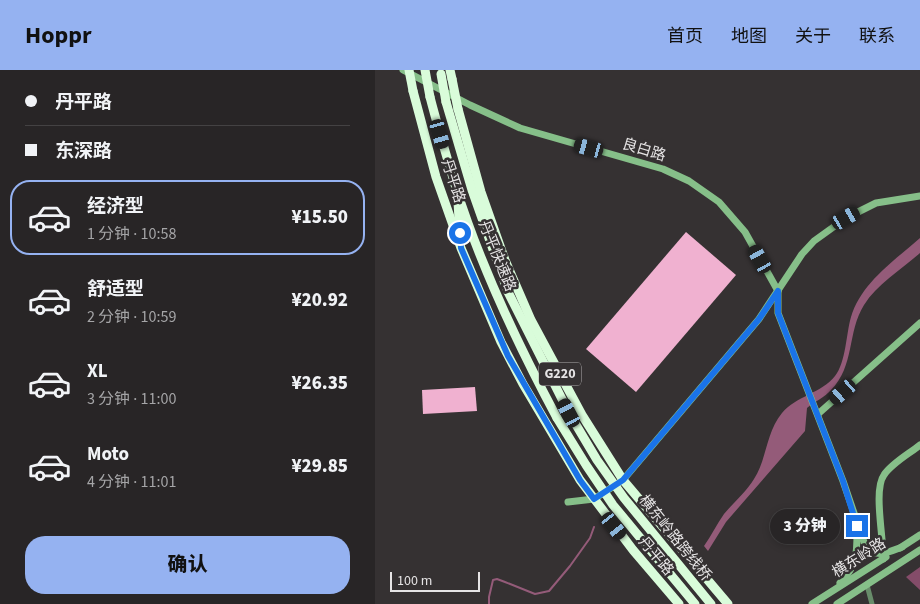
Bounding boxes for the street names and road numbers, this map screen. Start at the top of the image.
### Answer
street label: 良白路 [619,133,669,167]
street label: 丹平路 [436,156,470,206]
street label: 丹平快速路 [473,217,521,295]
road number: G220 [539,362,581,386]
street label: 横东岭路跨线桥 [634,491,716,585]
street label: 丹平路 [633,532,679,580]
street label: 横东岭路 [828,533,890,583]

